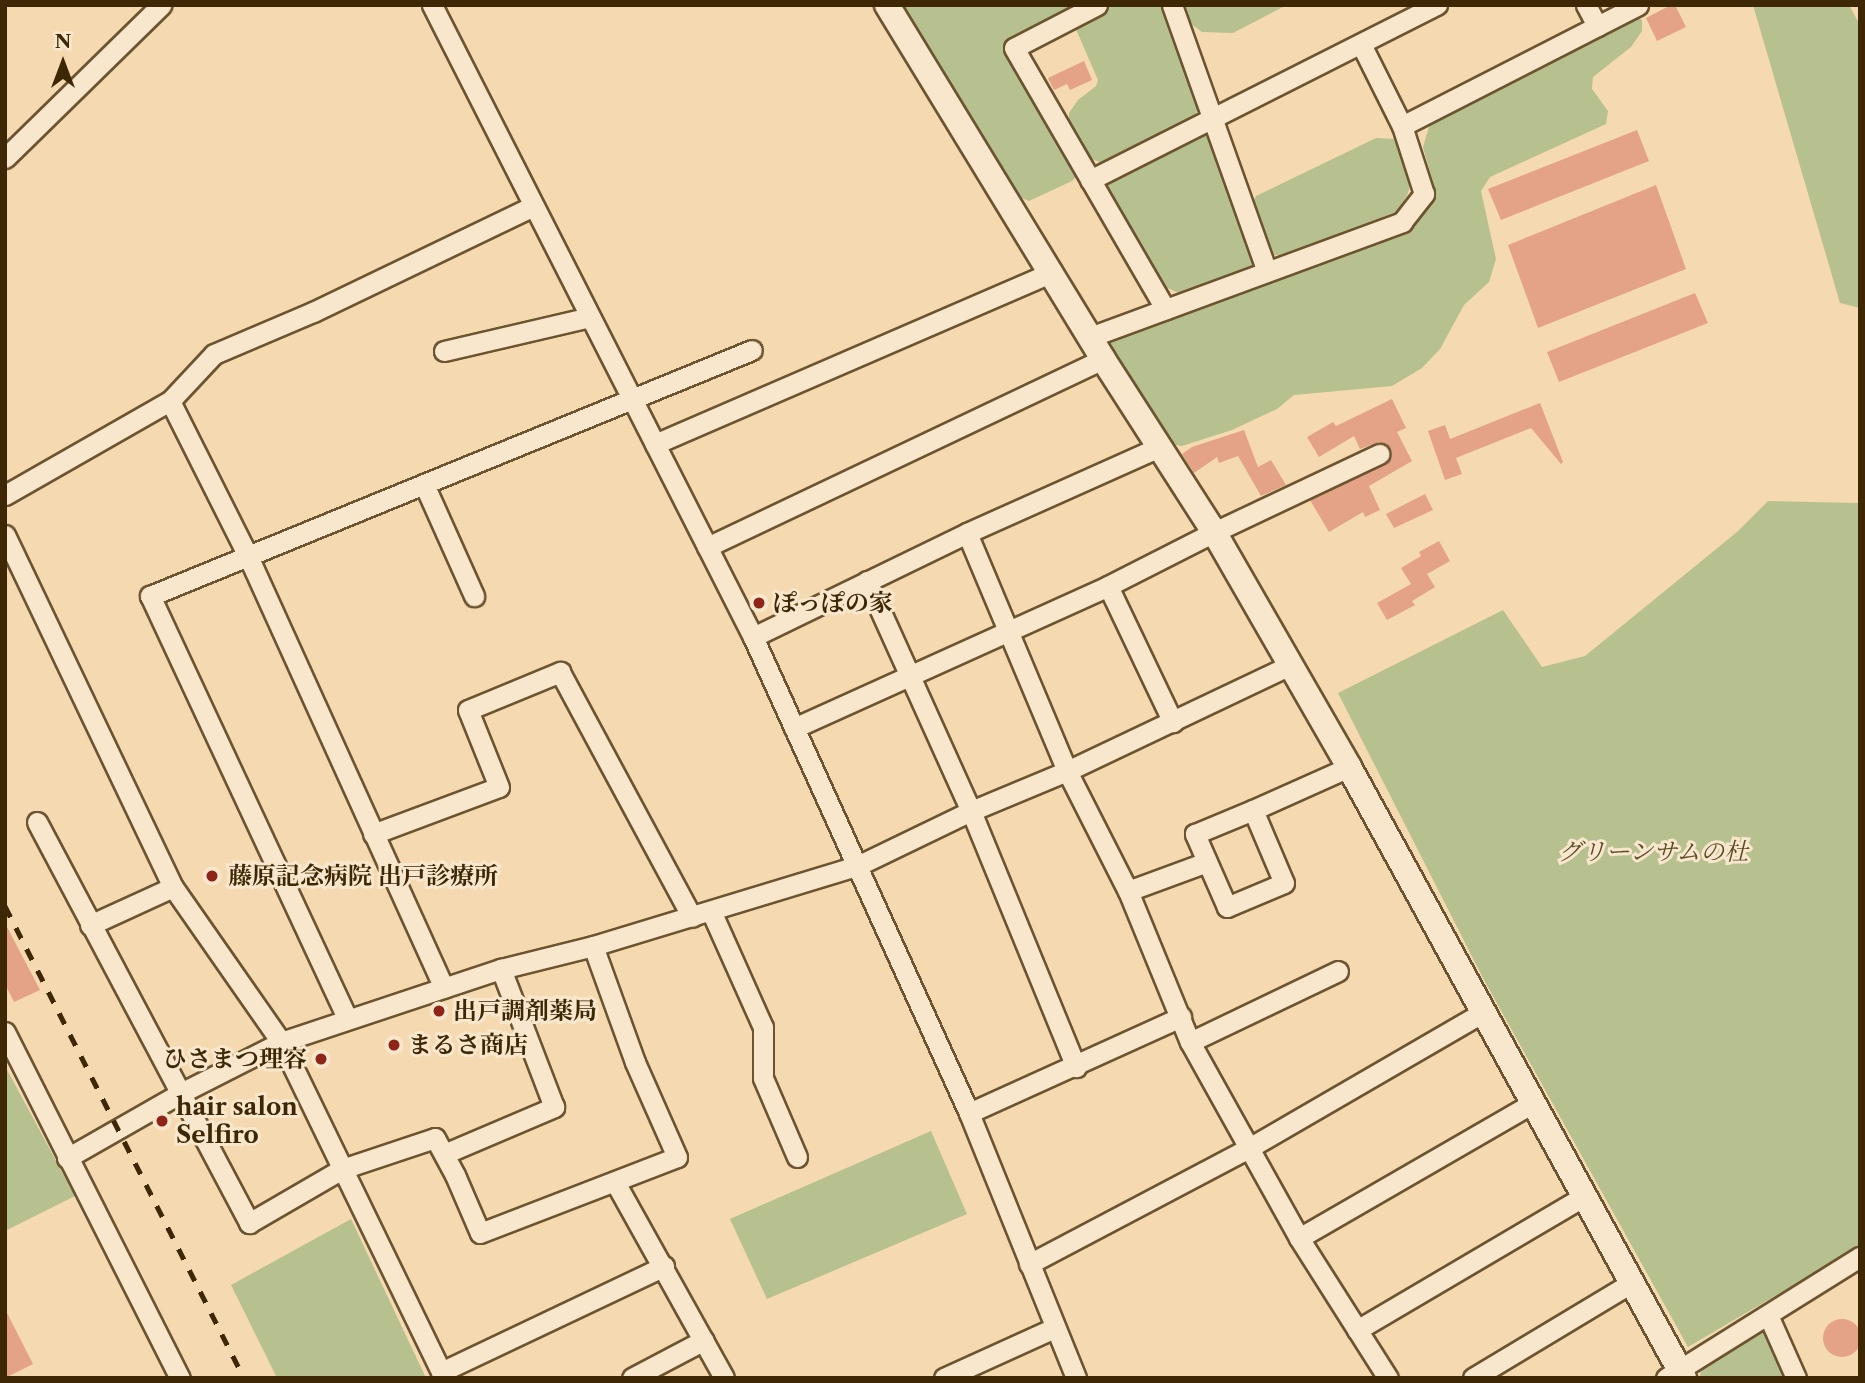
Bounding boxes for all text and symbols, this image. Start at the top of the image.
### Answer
north arrow [28,28,98,98]
text: N [55,30,71,53]
place label: ぽっぽの家 [773,589,893,617]
marker: ぽっぽの家 [751,595,767,611]
park label: グリーンサムの杜 [1557,838,1749,866]
place label: 藤原記念病院 出戸診療所 [228,862,498,890]
marker: 藤原記念病院 出戸診療所 [202,866,222,886]
place label: 出戸調剤薬局 [453,997,597,1025]
marker: 出戸調剤薬局 [431,1003,447,1019]
place label: まるさ商店 [408,1031,528,1059]
marker: まるさ商店 [386,1037,402,1053]
place label: ひさまつ理容 [163,1045,307,1073]
marker: ひさまつ理容 [313,1051,329,1067]
place label: hair salon Selfiro [176,1093,298,1149]
marker: hair salon Selfiro [154,1113,170,1129]

